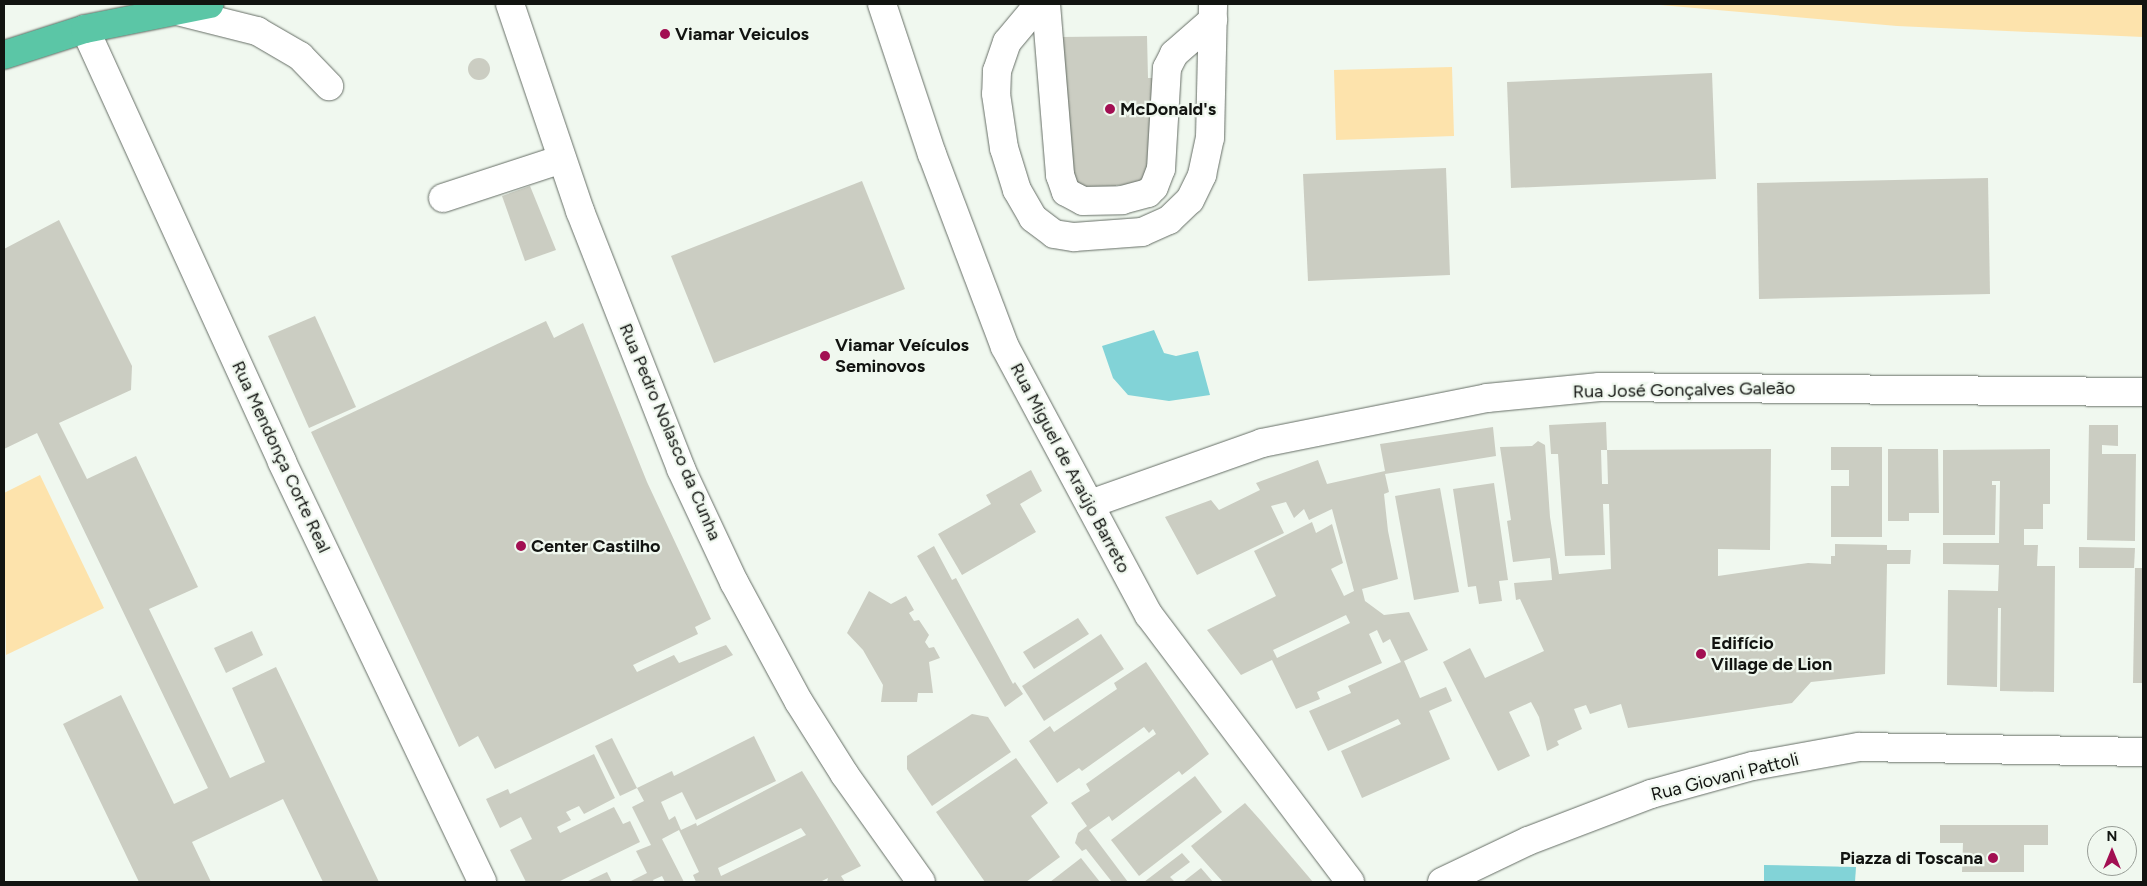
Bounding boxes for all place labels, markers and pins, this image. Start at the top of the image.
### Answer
place label: Viamar Veiculos [675,23,809,45]
marker: Viamar Veiculos [659,28,671,40]
place label: McDonald's [1120,98,1216,120]
marker: McDonald's [1104,103,1116,115]
place label: Viamar Veículos Seminovos [835,335,969,378]
marker: Viamar Veículos Seminovos [819,350,831,362]
place label: Center Castilho [531,535,661,557]
marker: Center Castilho [515,540,527,552]
place label: Edifício Village de Lion [1711,633,1832,676]
marker: Edifício Village de Lion [1695,648,1707,660]
place label: Piazza di Toscana [1840,847,1983,869]
marker: Piazza di Toscana [1987,852,1999,864]

